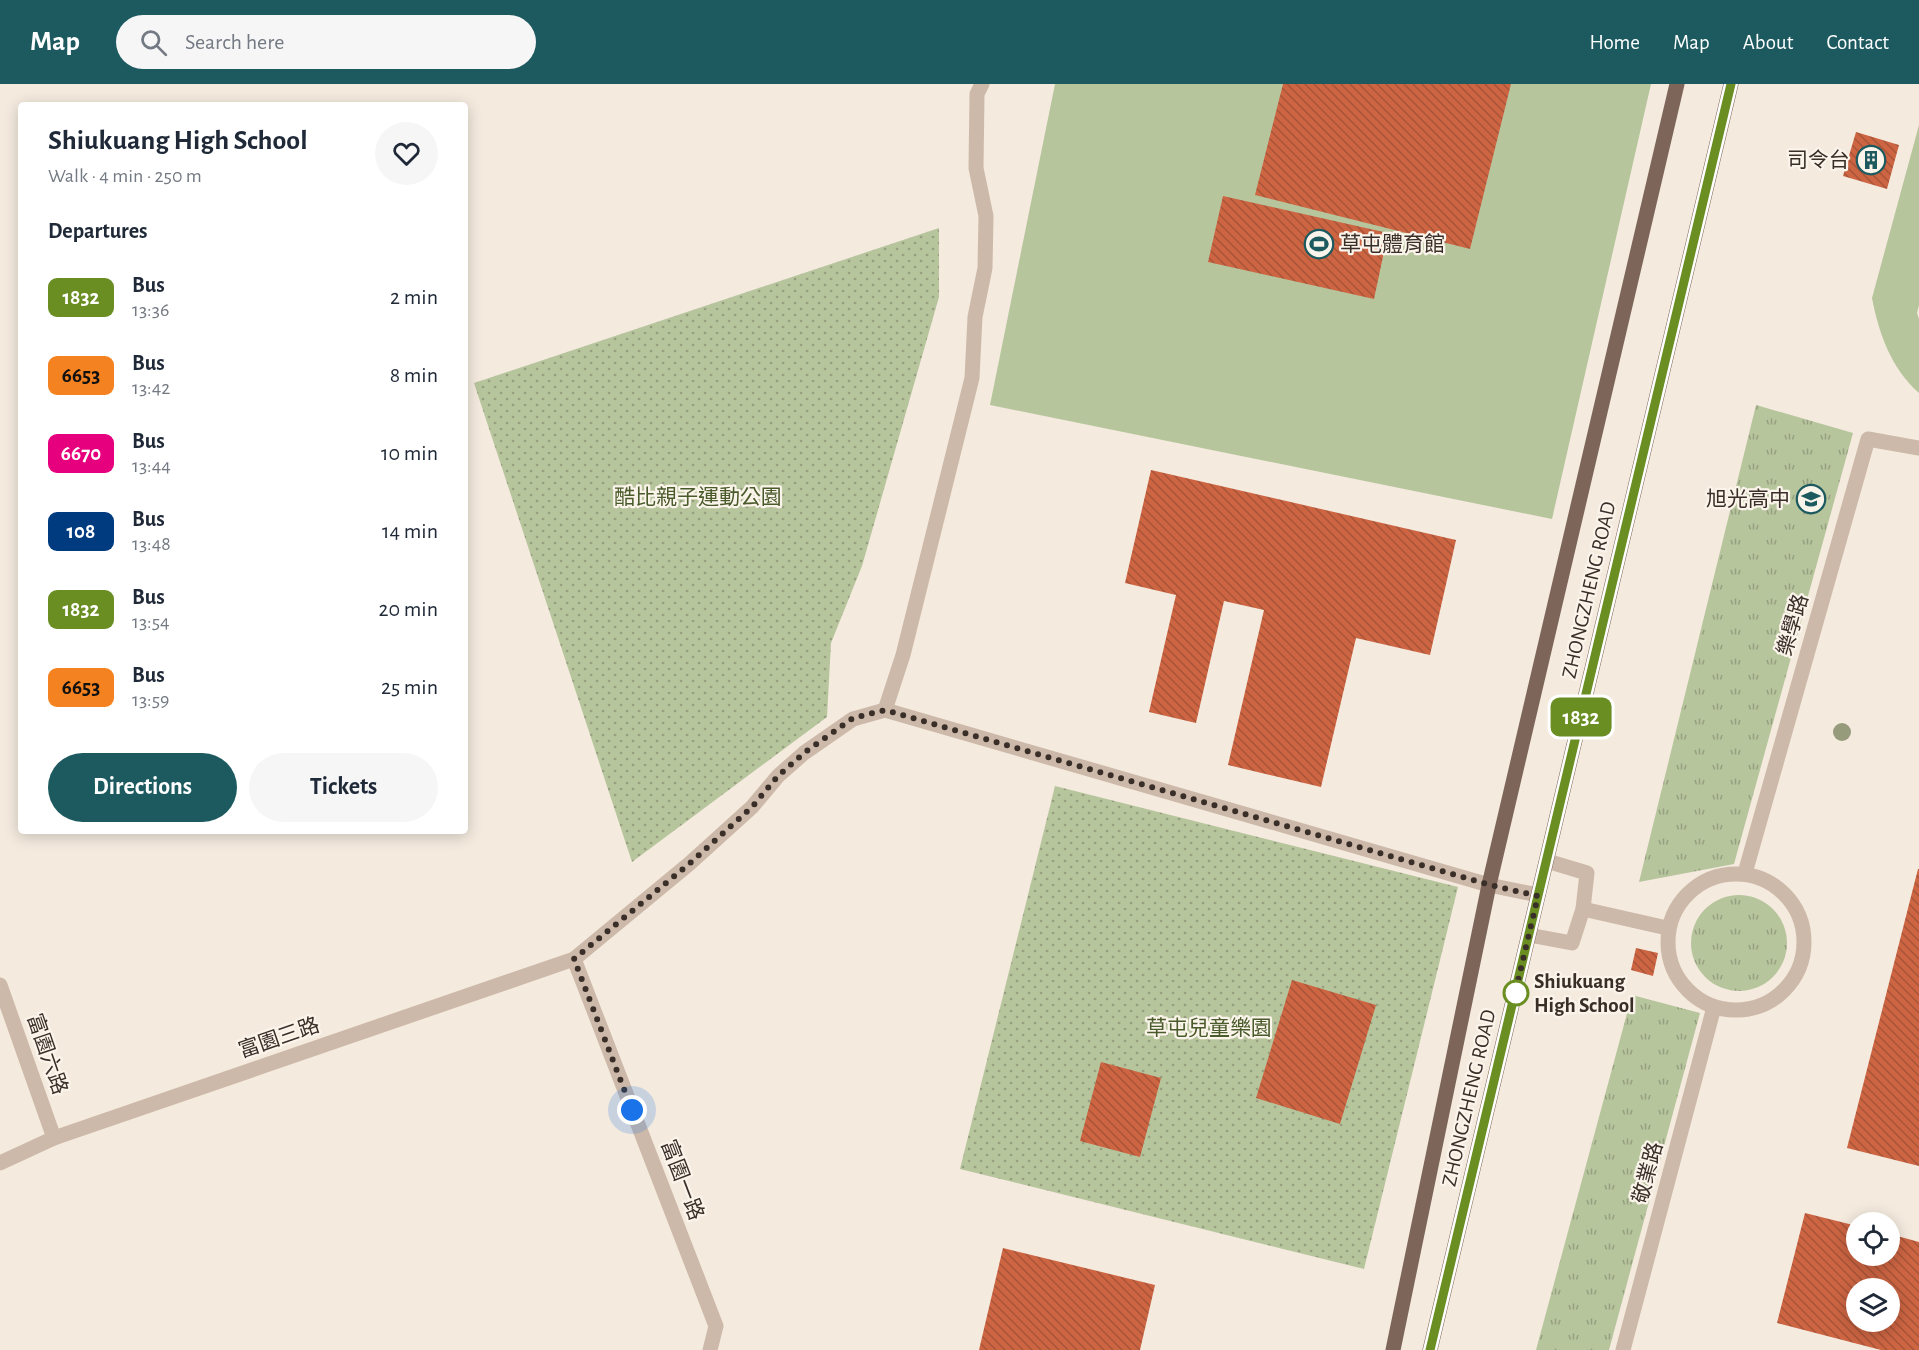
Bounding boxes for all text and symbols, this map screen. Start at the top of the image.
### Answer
search box [116,15,536,69]
icon: search [137,26,170,59]
text: Map [30,28,80,56]
text: Search here [185,31,284,53]
text: Home [1589,32,1640,53]
text: Map [1673,32,1710,53]
text: About [1743,32,1793,53]
text: Contact [1826,32,1889,53]
button: heart [375,122,438,185]
text: Shiukuang High School [48,127,308,155]
building icon: 司令台 [1855,144,1887,176]
place label: 司令台 [1787,149,1850,171]
text: Walk · 4 min · 250 m [48,166,202,186]
text: Departures [48,220,148,242]
sports icon: 草屯體育館 [1303,228,1335,260]
place label: 草屯體育館 [1340,232,1445,255]
text: Bus [132,274,165,296]
text: 2 min [390,286,438,308]
text: 1832 [63,287,99,308]
text: 13:36 [132,300,169,320]
text: Bus [132,352,165,374]
text: 8 min [390,364,438,386]
text: 6653 [62,365,100,386]
text: 13:42 [132,378,170,398]
text: Bus [132,430,165,452]
text: 10 min [381,442,438,464]
text: 6670 [61,443,101,464]
text: 13:44 [132,456,171,476]
school or university icon: 旭光高中 [1795,483,1827,515]
park label: 酷比親子運動公園 [614,486,782,508]
place label: 旭光高中 [1706,488,1790,510]
street label: ZHONGZHENG ROAD [1558,500,1620,680]
text: Bus [132,508,165,530]
text: 14 min [382,520,438,542]
text: 108 [67,521,95,542]
text: 13:48 [132,534,171,554]
text: Bus [132,586,165,608]
street label: 樂學路 [1773,592,1812,658]
text: 20 min [378,598,438,620]
text: 1832 [63,599,99,620]
text: 13:54 [132,612,170,632]
text: Bus [132,664,165,686]
text: 25 min [381,676,438,698]
text: 6653 [62,677,100,698]
text: 13:59 [132,690,169,710]
line badge: 1832 [1539,698,1623,736]
text: 1832 [1563,707,1599,728]
button: Directions [48,753,237,822]
button: Tickets [249,753,438,822]
place label: Shiukuang High School [1534,971,1635,1016]
marker: Shiukuang High School [1503,980,1529,1006]
street label: ZHONGZHENG ROAD [1438,1008,1500,1188]
street label: 富園六路 [23,1011,72,1097]
street label: 富園三路 [236,1013,322,1062]
park label: 草屯兒童樂園 [1146,1017,1272,1039]
your location [617,1095,647,1125]
street label: 富園一路 [657,1137,708,1223]
street label: 敬業路 [1629,1140,1666,1206]
map controls [1846,1212,1900,1332]
button: locate [1846,1212,1900,1266]
button: layers [1846,1278,1900,1332]

